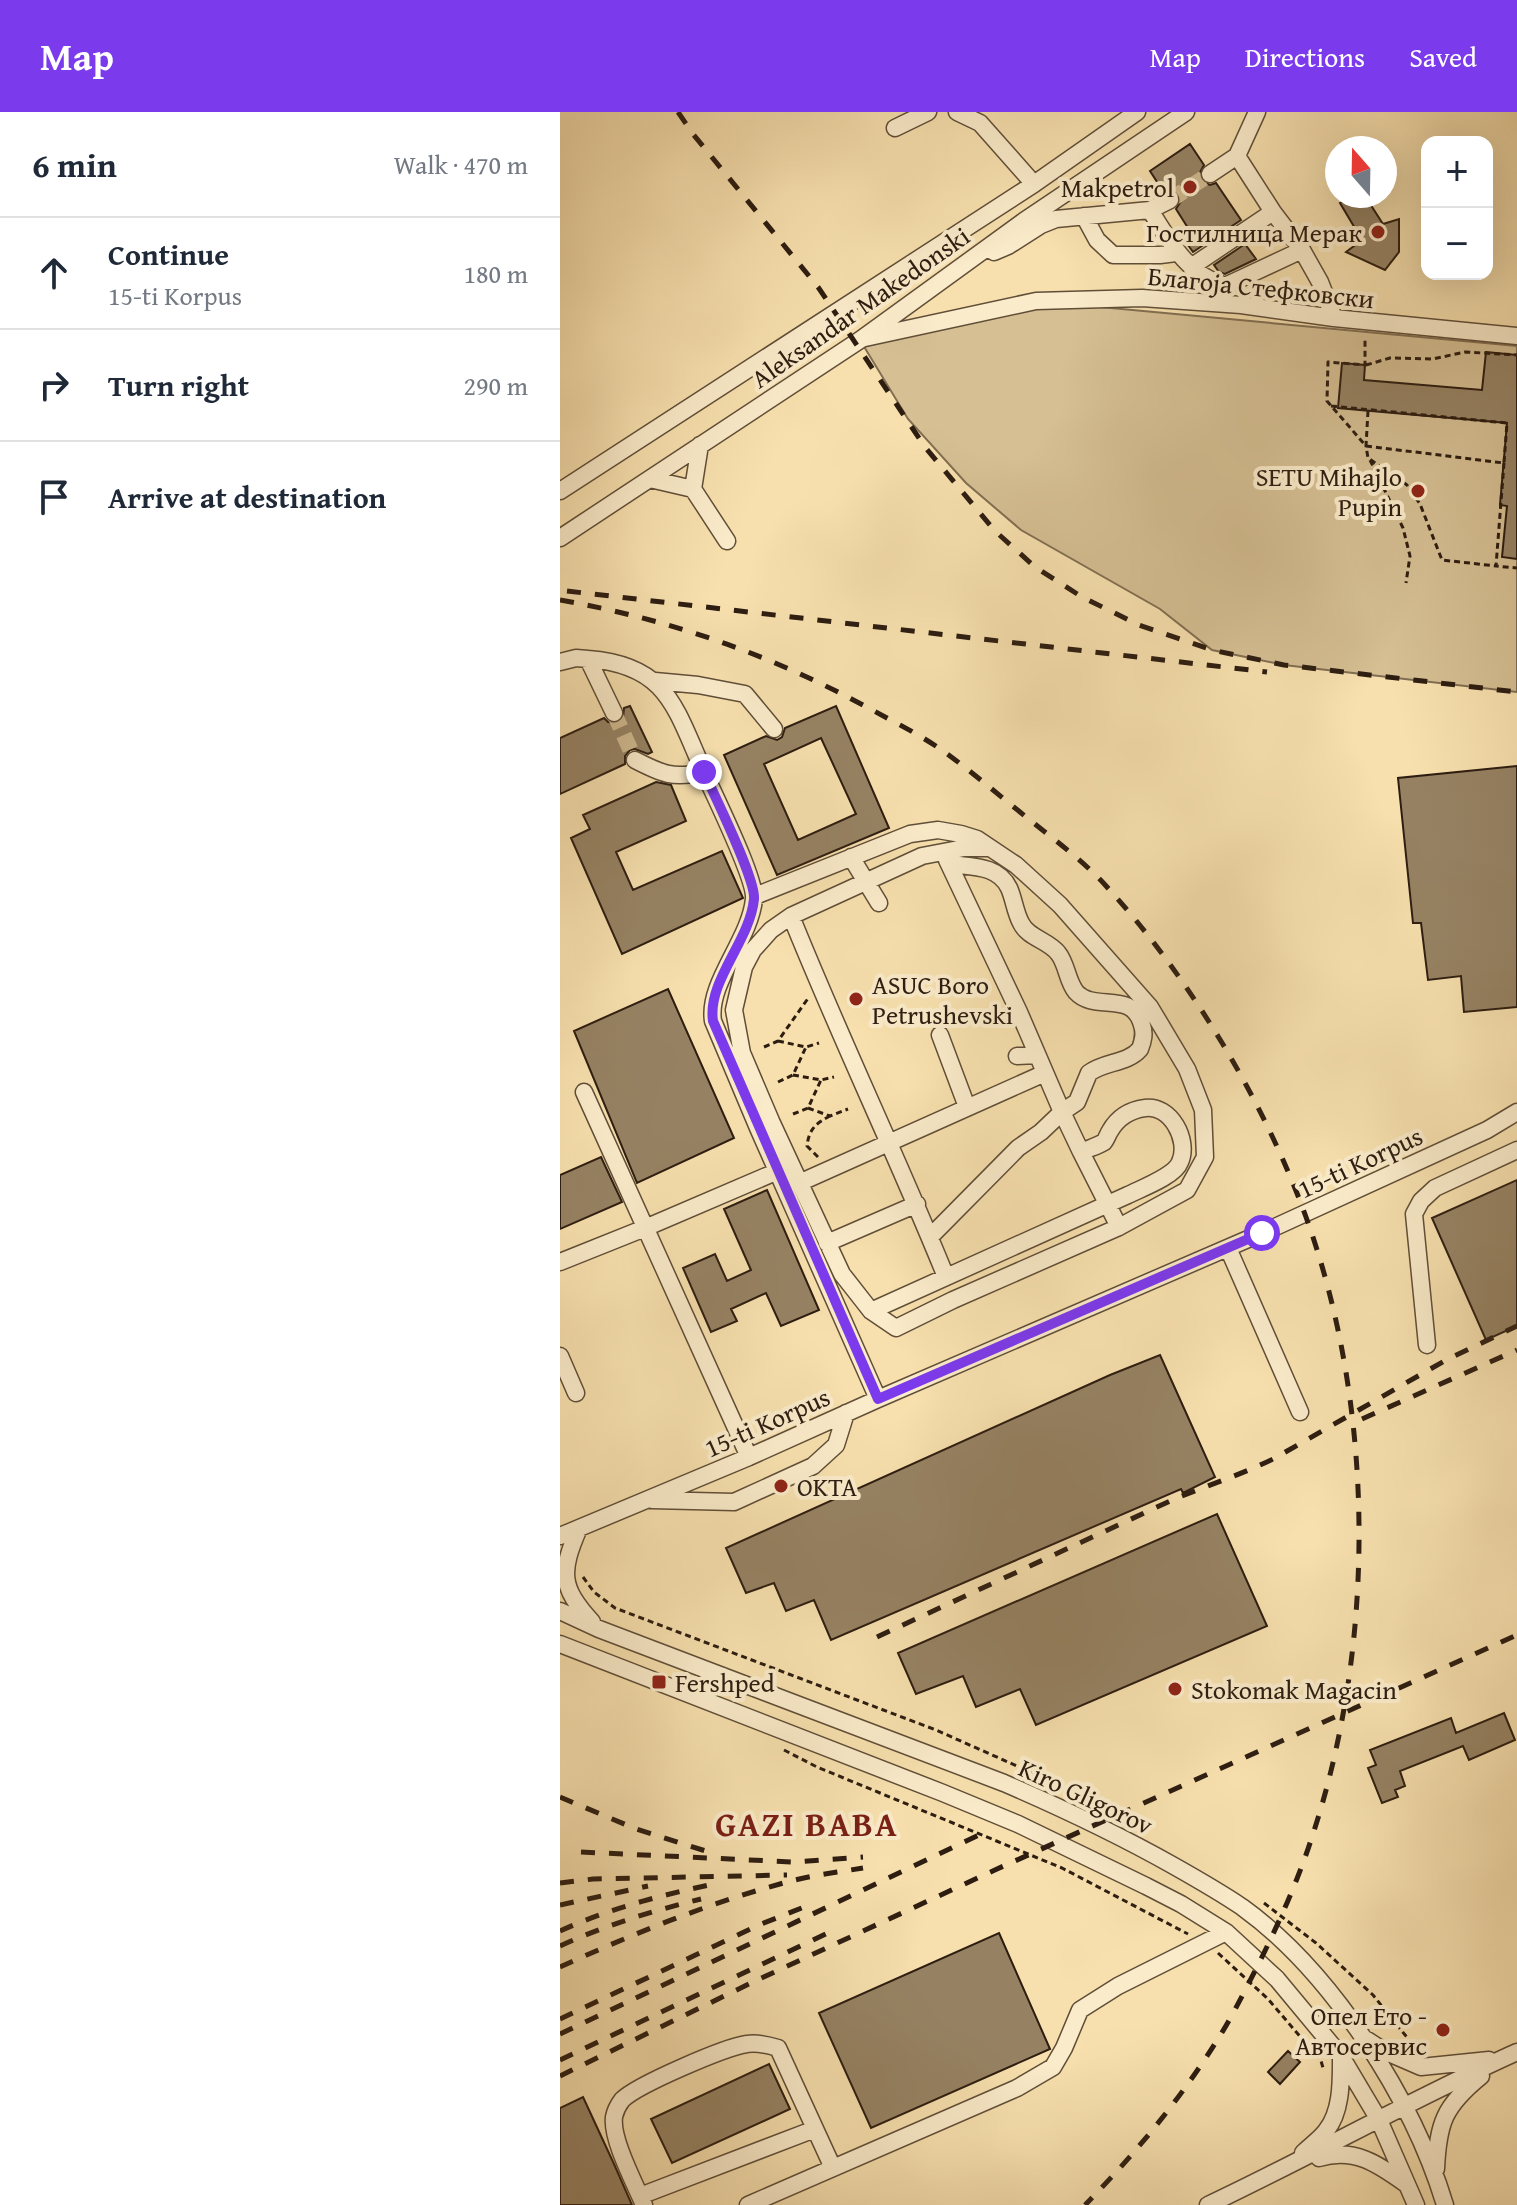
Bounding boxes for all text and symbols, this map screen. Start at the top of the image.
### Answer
text: Map [40,28,114,84]
text: Map [1149,36,1201,77]
text: Directions [1245,36,1365,77]
text: Saved [1409,36,1477,77]
north arrow [1325,136,1397,208]
map controls [1421,136,1493,280]
button: + [1421,136,1493,208]
text: 6 min [32,140,117,189]
text: Walk · 470 m [394,145,528,184]
place label: Makpetrol [1061,168,1174,207]
marker: Makpetrol [1181,178,1199,196]
button: − [1421,208,1493,280]
place label: Гостилница Мерак [1146,213,1362,252]
street label: Aleksandar Makedonski [743,217,977,397]
marker: Гостилница Мерак [1369,223,1387,241]
text: Continue [108,232,229,276]
icon: ahead [32,251,76,295]
text: 180 m [463,254,528,293]
street label: Благоја Стефковски [1146,256,1376,318]
text: 15-ti Korpus [108,276,242,315]
icon: right [32,363,76,407]
text: Turn right [108,363,249,407]
text: 290 m [463,366,528,405]
place label: SETU Mihajlo Pupin [1256,457,1402,526]
icon: arrive [32,475,76,519]
text: Arrive at destination [108,475,386,519]
marker: SETU Mihajlo Pupin [1409,482,1427,500]
route end [686,754,722,790]
place label: ASUC Boro Petrushevski [872,965,1013,1034]
marker: ASUC Boro Petrushevski [847,990,865,1008]
street label: 15-ti Korpus [1291,1116,1429,1208]
route start [1244,1215,1280,1251]
street label: 15-ti Korpus [698,1377,836,1467]
place label: OKTA [797,1467,857,1506]
marker: OKTA [772,1477,790,1495]
place label: Fershped [675,1663,775,1702]
place label: Stokomak Magacin [1191,1670,1397,1709]
marker: Fershped [650,1673,668,1691]
marker: Stokomak Magacin [1166,1680,1184,1698]
street label: Kiro Gligorov [1012,1748,1160,1844]
district label: GAZI BABA [715,1799,899,1848]
place label: Опел Ето - Автосервис [1295,1996,1427,2065]
marker: Опел Ето - Автосервис [1434,2021,1452,2039]

